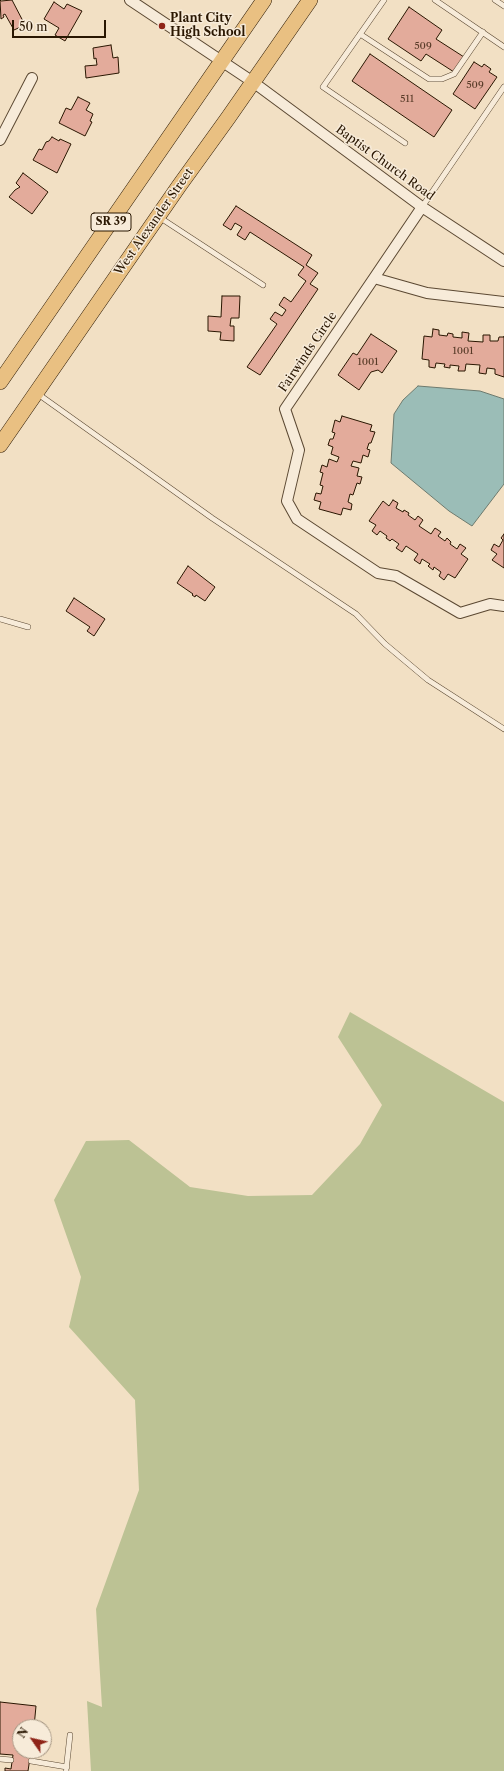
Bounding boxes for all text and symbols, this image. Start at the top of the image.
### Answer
scale bar [14,12,108,38]
place label: Plant City High School [170,12,245,40]
text: 50 m [19,19,48,34]
marker: Plant City High School [157,21,167,31]
house number: 509 [414,40,432,52]
house number: 509 [466,79,484,91]
house number: 511 [400,93,414,105]
street label: Baptist Church Road [333,122,437,204]
street label: West Alexander Street [112,166,196,278]
road number: SR 39 [91,213,131,231]
street label: Fairwinds Circle [276,309,340,395]
house number: 1001 [452,345,474,357]
house number: 1001 [357,356,379,368]
north arrow [12,1719,52,1759]
text: N [14,1725,31,1741]

